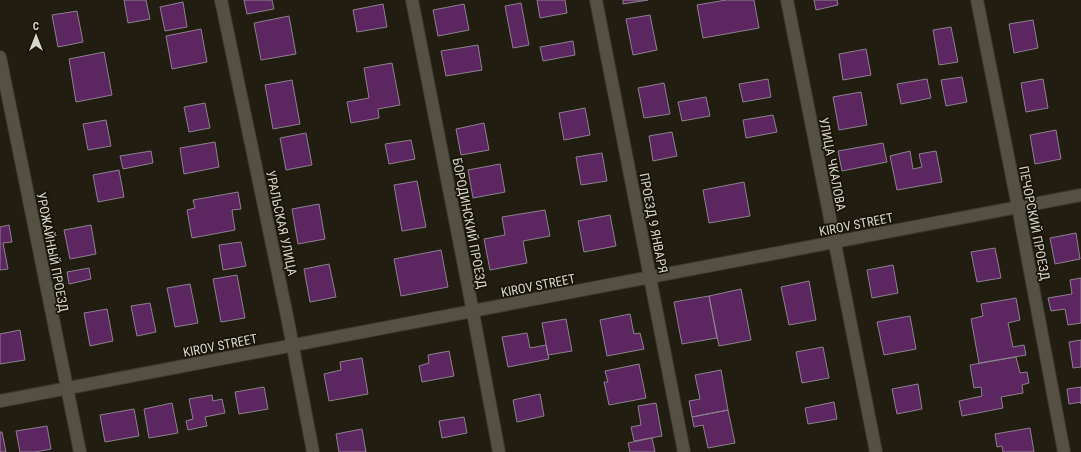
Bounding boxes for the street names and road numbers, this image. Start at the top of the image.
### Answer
street label: УЛИЦА ЧКАЛОВА [816,116,849,213]
street label: БОРОДИНСКИЙ ПРОЕЗД [449,156,490,290]
street label: ПЕЧОРСКИЙ ПРОЕЗД [1016,165,1053,282]
street label: УРАЛЬСКАЯ УЛИЦА [263,169,300,278]
street label: ПРОЕЗД 9 ЯНВАРЯ [636,172,671,274]
street label: УРОЖАЙНЫЙ ПРОЕЗД [34,191,72,314]
street label: KIROV STREET [818,210,895,239]
street label: KIROV STREET [500,271,577,300]
street label: KIROV STREET [182,331,259,360]

